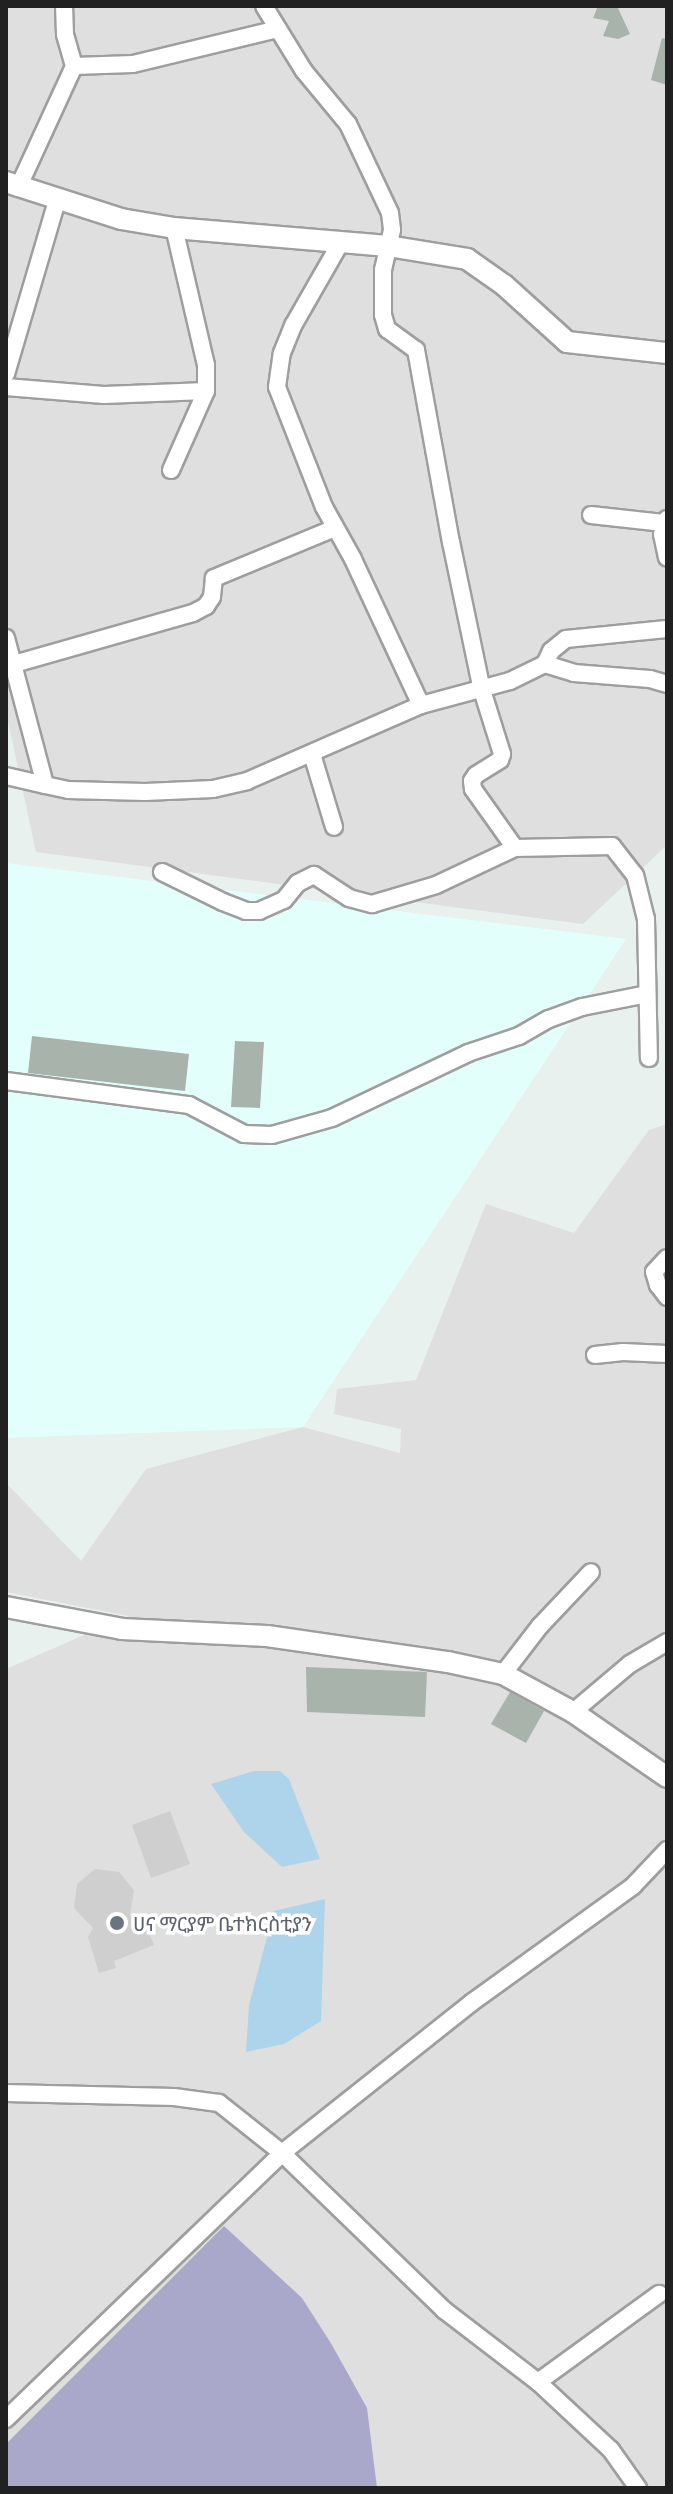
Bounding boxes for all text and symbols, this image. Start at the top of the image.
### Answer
place label: ሀና ማርያም ቤተክርስቲያን [133,1911,312,1935]
marker: ሀና ማርያም ቤተክርስቲያን [108,1914,126,1932]

